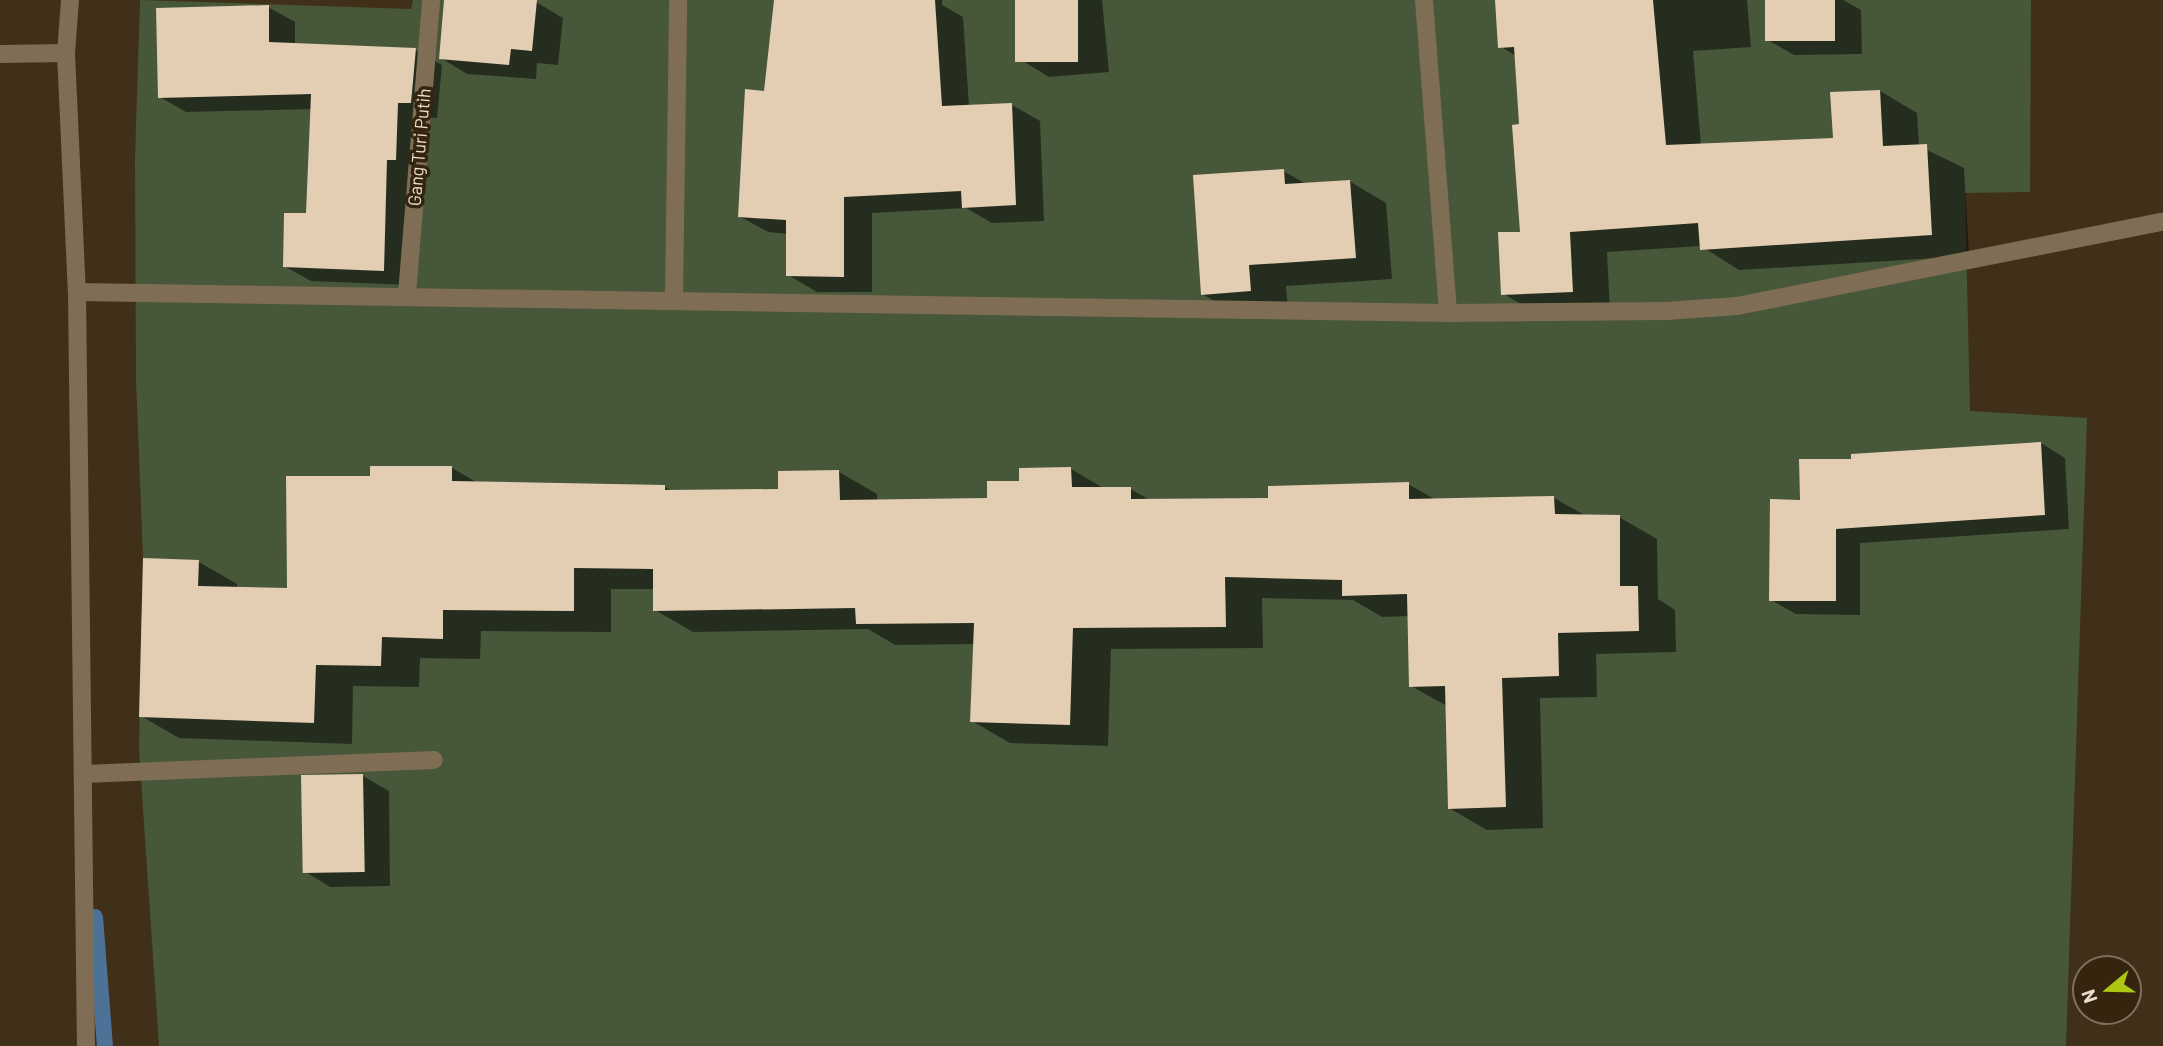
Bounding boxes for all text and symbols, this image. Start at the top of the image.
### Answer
street label: Gang Turi Putih [403,87,435,207]
north arrow [2072,955,2142,1025]
text: N [2076,987,2101,1006]

